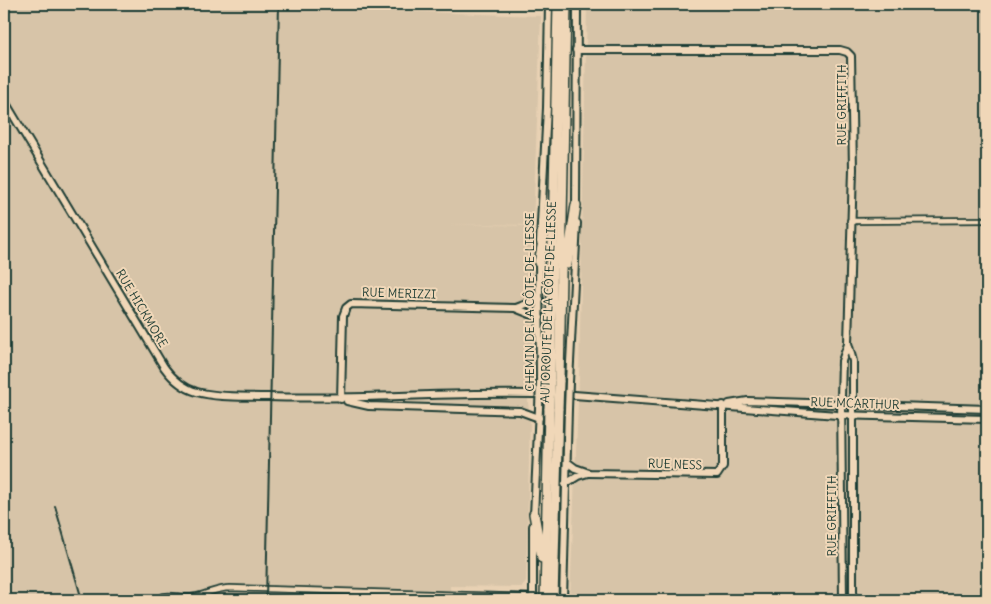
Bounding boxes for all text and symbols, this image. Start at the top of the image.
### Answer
street label: RUE GRIFFITH [834,64,849,145]
street label: AUTOROUTE DE LA CÔTE-DE-LIESSE [537,201,559,403]
street label: CHEMIN DE LA CÔTE-DE-LIESSE [522,212,537,392]
street label: RUE HICKMORE [113,266,171,350]
street label: RUE MERIZZI [362,284,436,302]
street label: RUE MCARTHUR [810,394,900,412]
street label: RUE NESS [648,456,703,472]
street label: RUE GRIFFITH [824,475,839,556]

